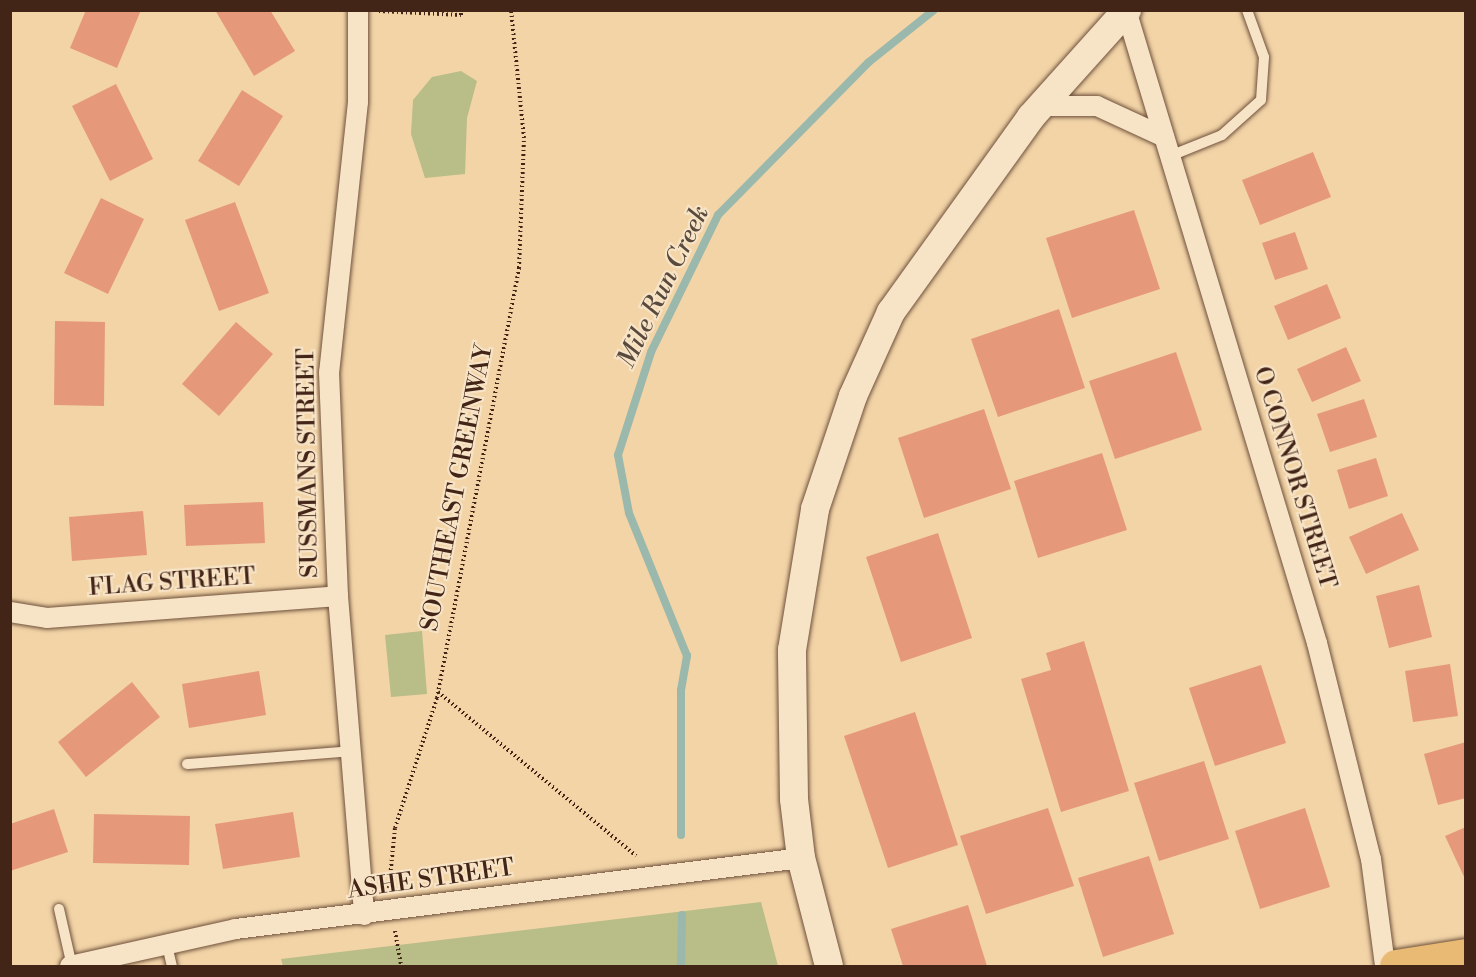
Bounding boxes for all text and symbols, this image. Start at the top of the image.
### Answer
water label: Mile Run Creek [611,201,717,373]
street label: SOUTHEAST GREENWAY [416,342,500,634]
street label: SUSSMANS STREET [293,348,325,578]
street label: O CONNOR STREET [1246,363,1342,593]
street label: FLAG STREET [88,563,256,603]
street label: ASHE STREET [346,854,516,906]

